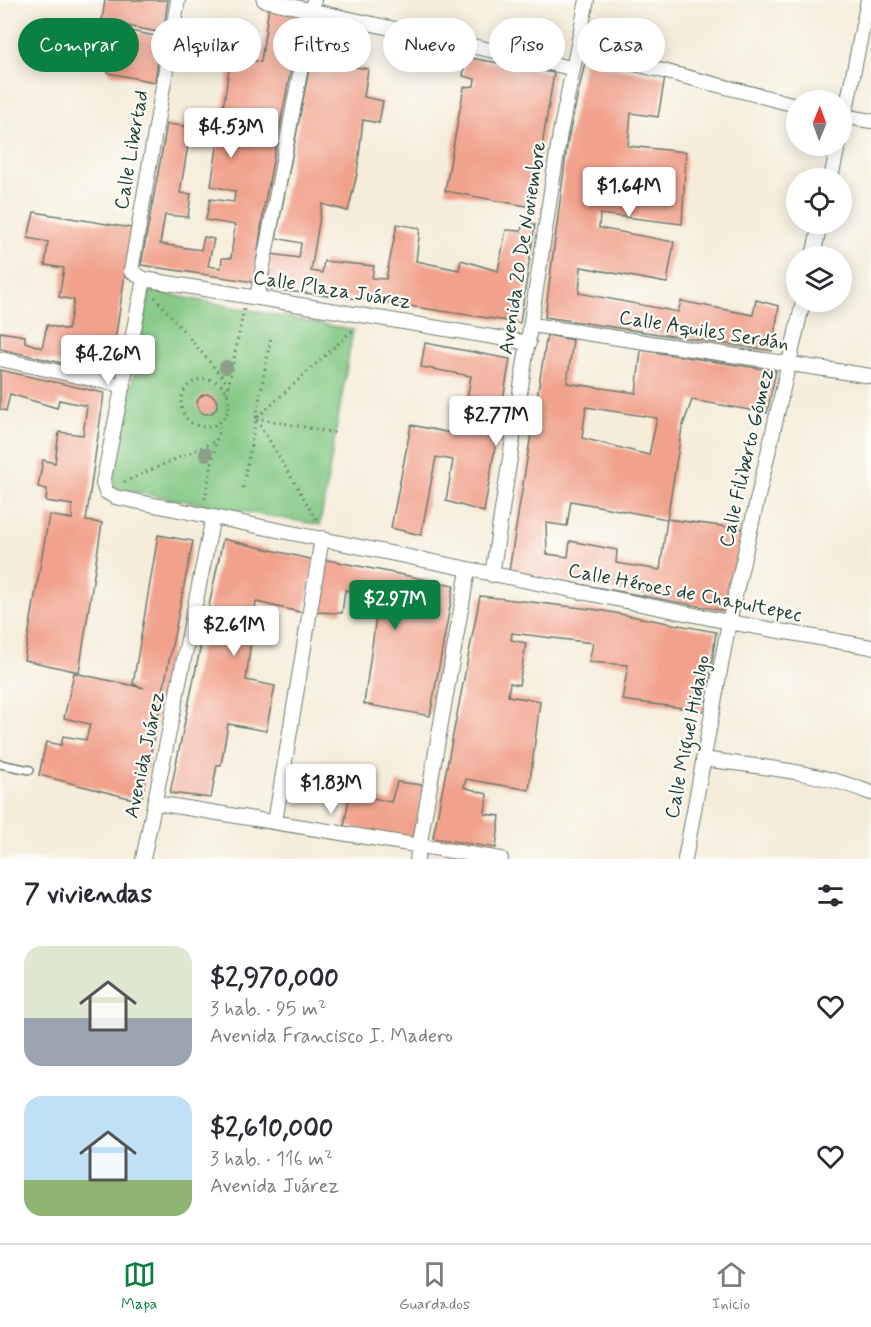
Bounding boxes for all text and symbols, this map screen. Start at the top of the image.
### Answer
chip: Comprar [18,18,139,72]
chip: Alquilar [151,18,261,72]
chip: Filtros [273,18,371,72]
chip: Nuevo [383,18,477,72]
chip: Piso [489,18,565,72]
chip: Casa [577,18,665,72]
street label: Calle Libertad [108,88,156,212]
north arrow [786,90,852,156]
map controls [786,90,852,312]
pin: $4.53M [182,108,280,159]
text: $4.53M [198,114,264,141]
street label: Avenida 20 De Noviembre [493,140,553,356]
pin: $1.64M [580,167,678,218]
button: locate [786,168,852,234]
text: $1.64M [597,173,661,200]
button: layers [786,246,852,312]
street label: Calle Plaza Juárez [251,264,413,316]
street label: Calle Aquiles Serdán [617,304,791,358]
pin: $4.26M [59,335,157,386]
text: $4.26M [75,341,141,368]
street label: Calle Filiberto Gómez [713,366,781,550]
pin: $2.77M [447,396,545,447]
text: $2.77M [463,402,529,429]
street label: Calle Héroes de Chapultepec [566,557,804,629]
pin: $2.97M [346,580,444,631]
text: $2.97M [363,586,427,613]
pin: $2.61M [185,606,283,657]
text: $2.61M [203,612,265,639]
street label: Calle Miguel Hidalgo [659,653,719,822]
street label: Avenida Juárez [118,689,172,821]
pin: $1.83M [282,764,380,815]
text: $1.83M [300,770,362,797]
text: 7 viviendas [24,878,152,912]
icon: filters [814,879,847,912]
text: $2,970,000 [210,962,339,996]
icon: home [72,970,144,1042]
icon: heart [814,990,847,1023]
text: 3 hab. · 95 m² [210,996,327,1023]
text: Avenida Francisco I. Madero [210,1023,453,1050]
text: $2,610,000 [210,1112,333,1146]
icon: home [72,1120,144,1192]
icon: heart [814,1140,847,1173]
text: 3 hab. · 116 m² [210,1146,333,1173]
text: Avenida Juárez [210,1173,339,1200]
tab: Mapa [121,1258,157,1315]
tab: Guardados [399,1258,470,1315]
tab: Inicio [712,1258,750,1315]

